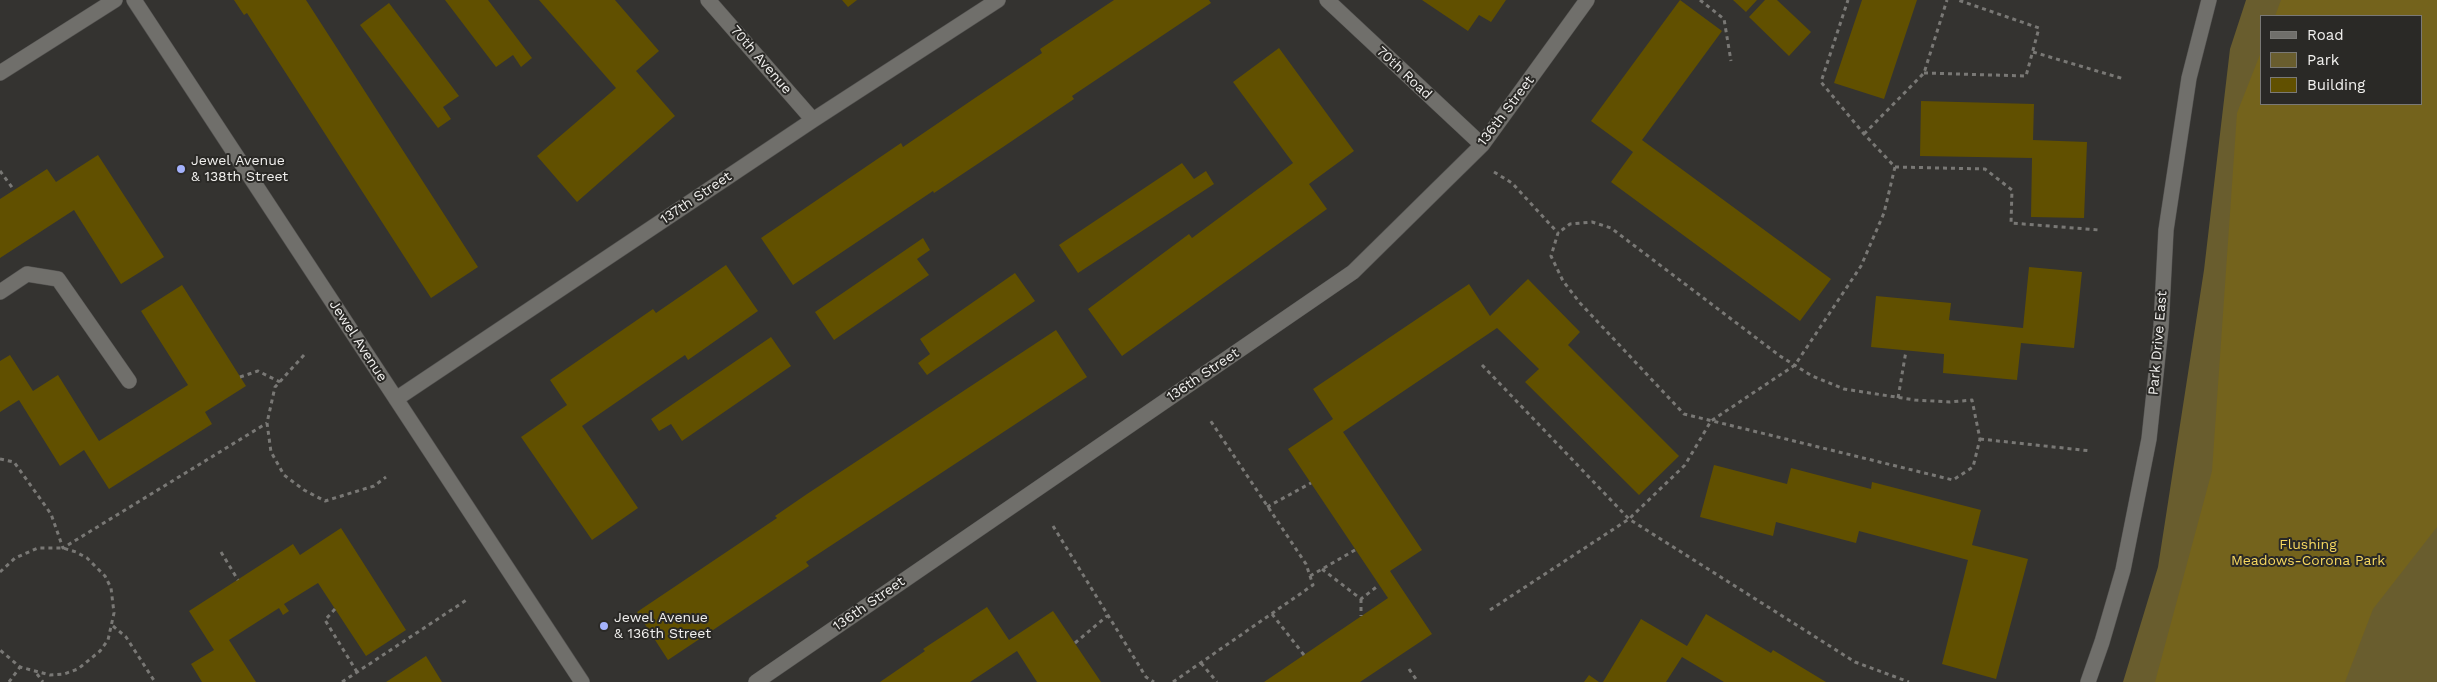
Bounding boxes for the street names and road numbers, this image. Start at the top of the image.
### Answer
street label: 70th Avenue [727,22,795,98]
street label: 70th Road [1373,43,1435,103]
street label: 136th Street [1474,73,1538,149]
street label: 137th Street [657,168,735,228]
street label: Park Drive East [2145,290,2171,396]
street label: Jewel Avenue [325,297,391,385]
street label: 136th Street [1164,345,1242,405]
street label: 136th Street [830,573,908,635]

